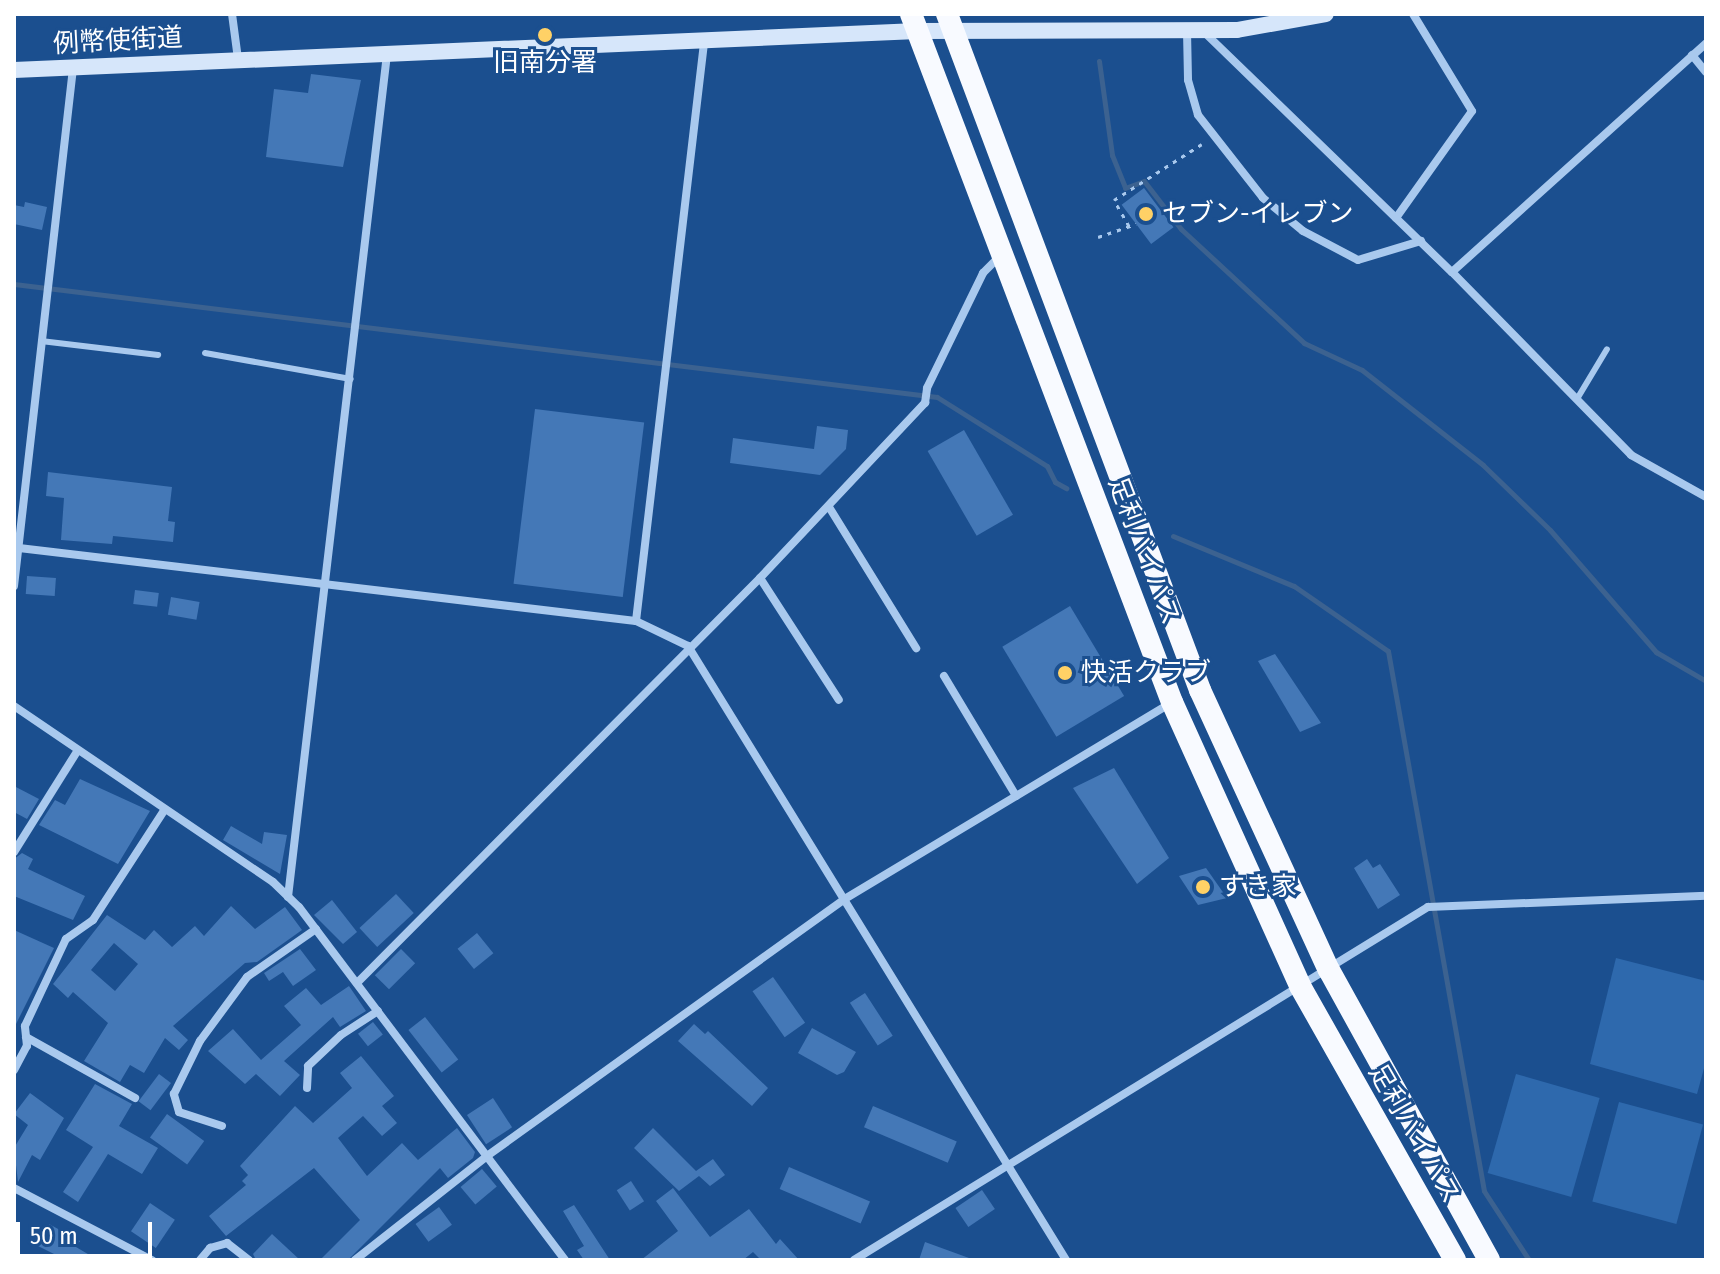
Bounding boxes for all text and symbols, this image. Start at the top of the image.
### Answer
street label: 例幣使街道 [52,22,184,60]
marker: 旧南分署 [536,26,554,44]
place label: 旧南分署 [493,47,597,79]
place label: セブン-イレブン [1162,198,1354,230]
marker: セブン-イレブン [1137,205,1155,223]
street label: 足利バイパス [1101,473,1187,629]
place label: 快活クラブ [1081,657,1211,689]
marker: 快活クラブ [1056,664,1074,682]
place label: すき家 [1219,871,1297,903]
marker: すき家 [1194,878,1212,896]
street label: 足利バイパス [1361,1059,1467,1209]
scale bar [20,1206,156,1256]
text: 50 m [30,1222,78,1250]

